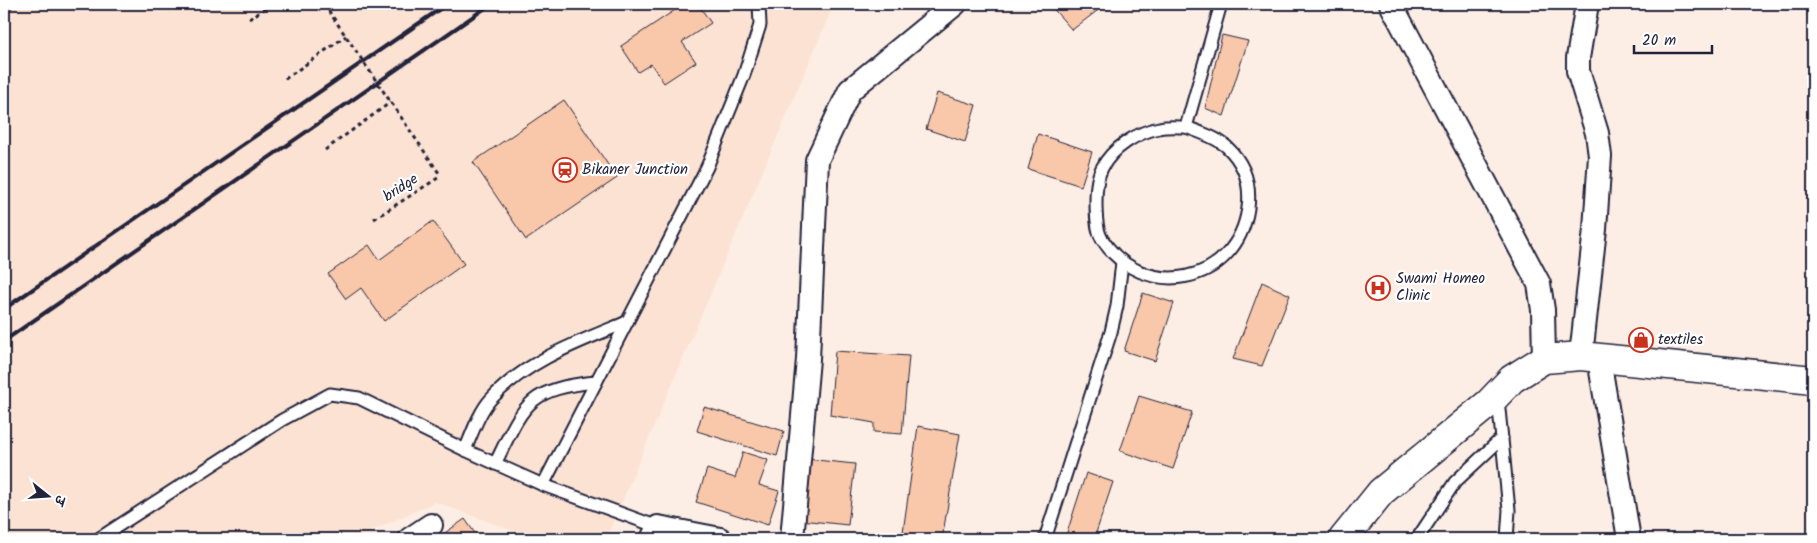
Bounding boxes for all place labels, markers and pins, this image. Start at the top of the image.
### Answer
station icon: Bikaner Junction [552,157,578,183]
place label: Bikaner Junction [582,158,688,182]
place label: Swami Homeo Clinic [1396,267,1485,308]
hospital icon: Swami Homeo Clinic [1365,275,1391,301]
shop icon: textiles [1628,327,1654,353]
place label: textiles [1658,328,1704,352]

